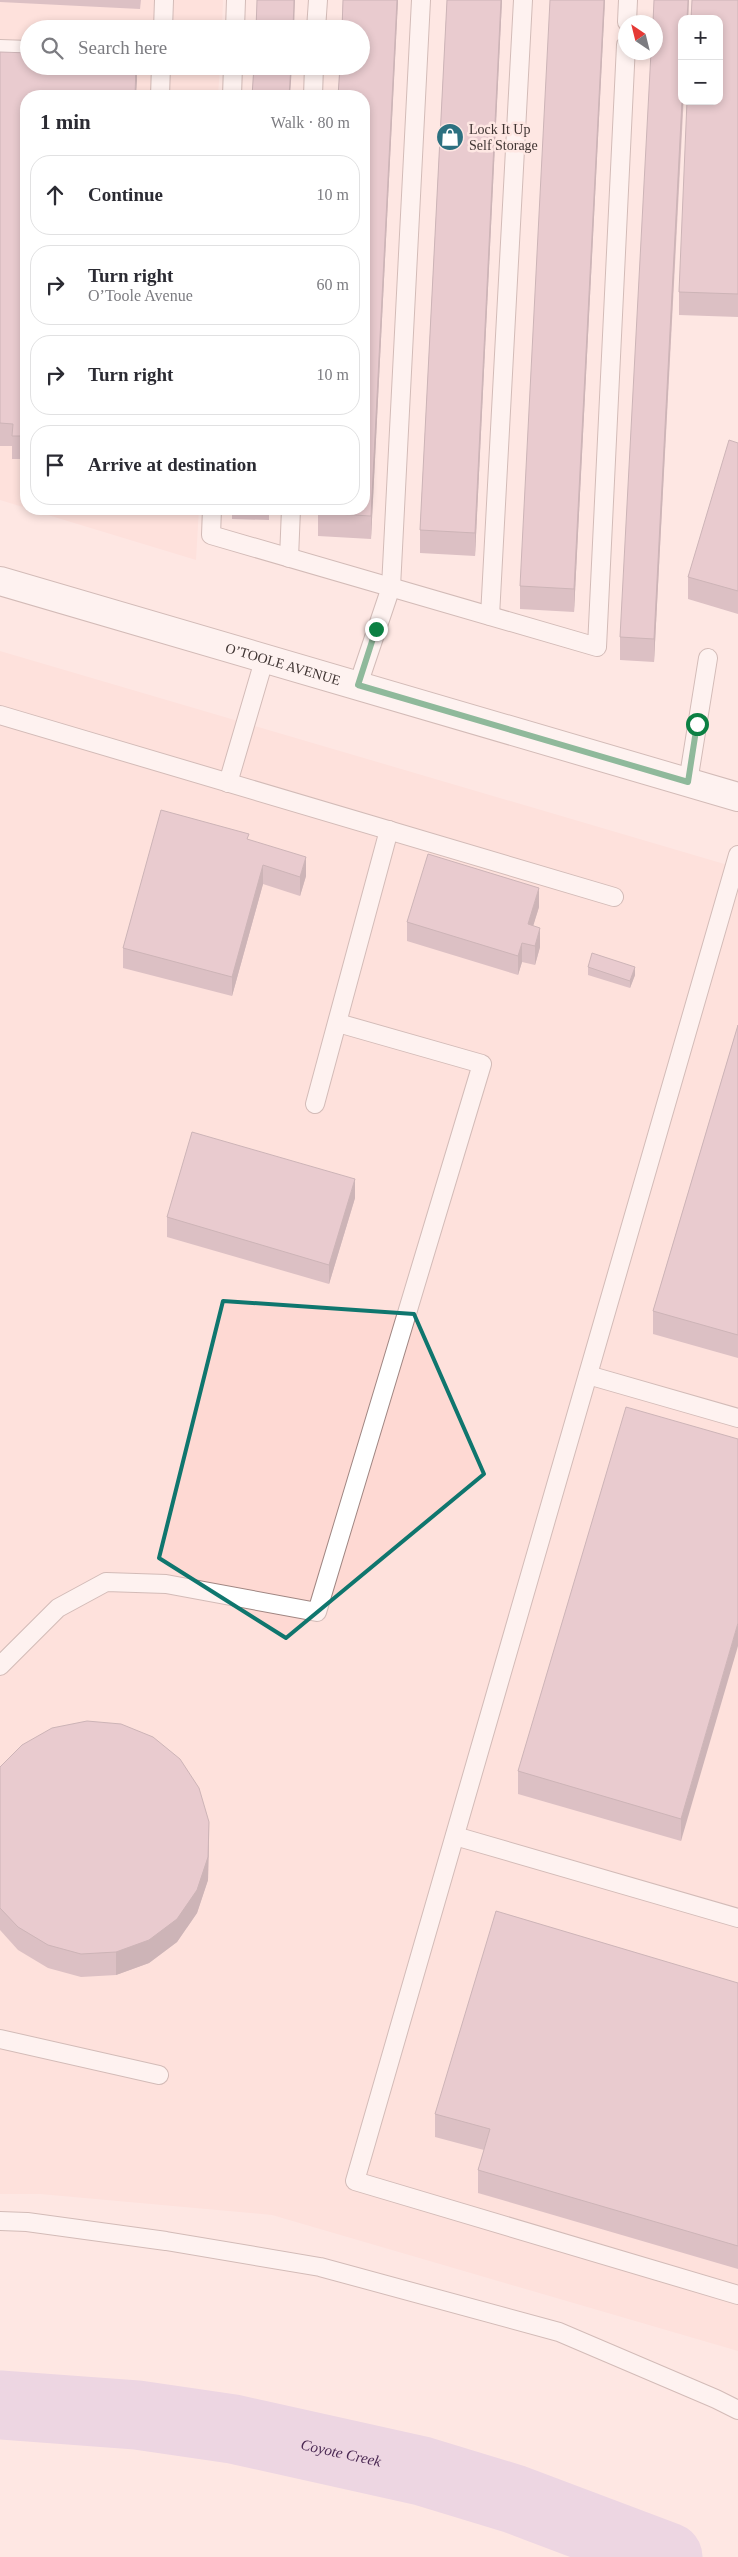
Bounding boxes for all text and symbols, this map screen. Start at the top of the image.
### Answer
north arrow [618,15,663,60]
map controls [678,15,723,105]
button: + [678,15,723,60]
search box [20,20,370,75]
icon: search [38,34,66,62]
text: Search here [78,37,167,58]
button: − [678,60,723,105]
text: 1 min [40,110,91,134]
text: Walk · 80 m [271,114,350,131]
shop icon: Lock It Up Self Storage [435,122,465,152]
place label: Lock It Up Self Storage [469,122,538,153]
icon: ahead [41,181,69,209]
text: Continue [88,184,163,205]
text: 10 m [317,186,349,203]
text: Turn right [88,265,173,286]
icon: right [41,271,69,299]
text: 60 m [317,276,349,293]
text: O’Toole Avenue [88,287,193,304]
icon: right [41,361,69,389]
text: Turn right [88,364,173,385]
text: 10 m [317,366,349,383]
icon: arrive [41,451,69,479]
text: Arrive at destination [88,454,257,475]
route end [365,618,388,641]
street label: O’TOOLE AVENUE [224,640,342,688]
route start [686,713,709,736]
water label: Coyote Creek [299,2436,383,2470]

